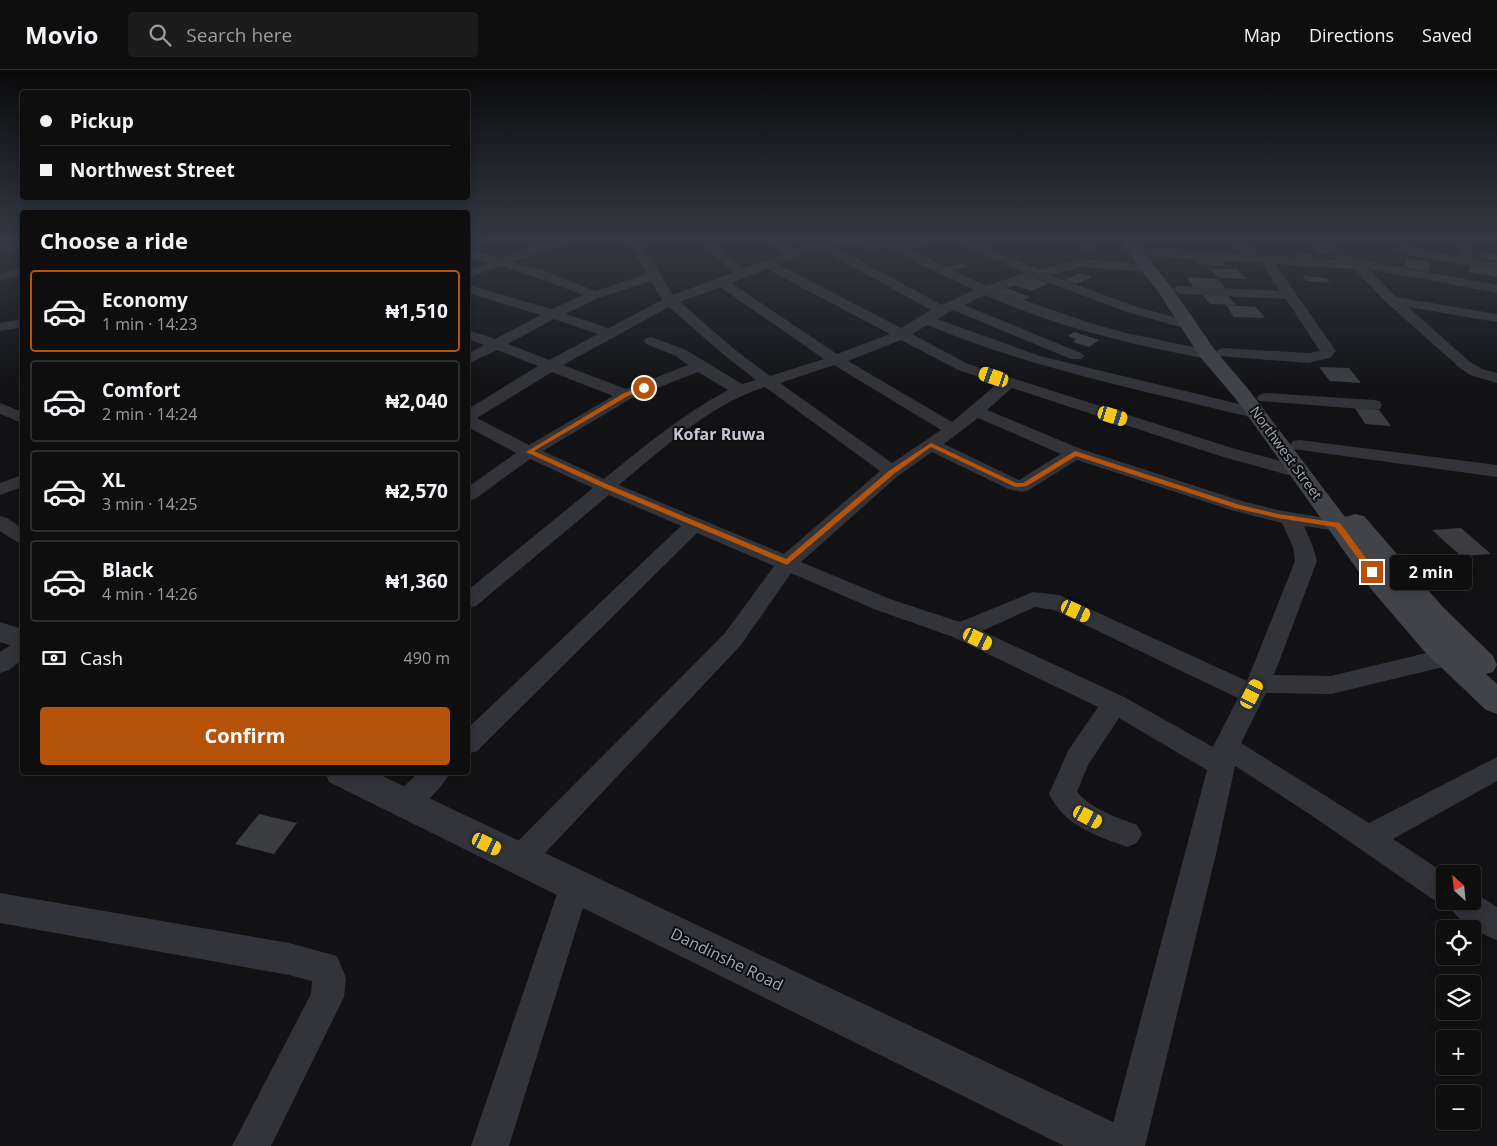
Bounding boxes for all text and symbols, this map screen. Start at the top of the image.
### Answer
search box [128,12,478,57]
text: Movio [25,18,98,51]
icon: search [146,21,174,49]
text: Search here [186,22,292,48]
text: Map [1244,23,1281,47]
text: Directions [1309,23,1394,47]
text: Saved [1422,23,1472,47]
text: Pickup [70,108,134,134]
text: Northwest Street [70,157,235,183]
text: Choose a ride [40,225,188,255]
text: Economy [102,287,188,313]
icon: car [42,289,87,334]
text: ₦1,510 [385,298,448,324]
text: 1 min · 14:23 [102,313,197,335]
car [977,365,1010,389]
text: Comfort [102,377,181,403]
route start [633,377,655,399]
icon: car [42,379,87,424]
text: ₦2,040 [385,388,448,414]
street label: Northwest Street [1246,402,1327,503]
text: 2 min · 14:24 [102,403,197,425]
car [1096,404,1129,428]
district label: Kofar Ruwa [673,423,765,445]
text: XL [102,467,125,493]
icon: car [42,469,87,514]
text: ₦2,570 [385,478,448,504]
text: 3 min · 14:25 [102,493,197,515]
callout: 2 min [1390,554,1472,590]
text: Black [102,557,154,583]
icon: car [42,559,87,604]
route end [1361,561,1383,583]
text: 2 min [1409,561,1453,583]
text: ₦1,360 [385,568,448,594]
text: 4 min · 14:26 [102,583,197,605]
car [1059,598,1092,624]
car [961,626,994,652]
icon: cash [40,644,68,672]
text: Cash [80,645,123,671]
text: 490 m [404,647,450,669]
car [1238,677,1265,711]
button: Confirm [40,707,450,765]
car [1071,803,1104,831]
car [470,831,503,857]
north arrow [1436,865,1481,910]
map controls [1436,865,1481,1130]
button: locate [1436,920,1481,965]
street label: Dandinshe Road [667,922,787,996]
button: layers [1436,975,1481,1020]
button: + [1436,1030,1481,1075]
button: − [1436,1085,1481,1130]

